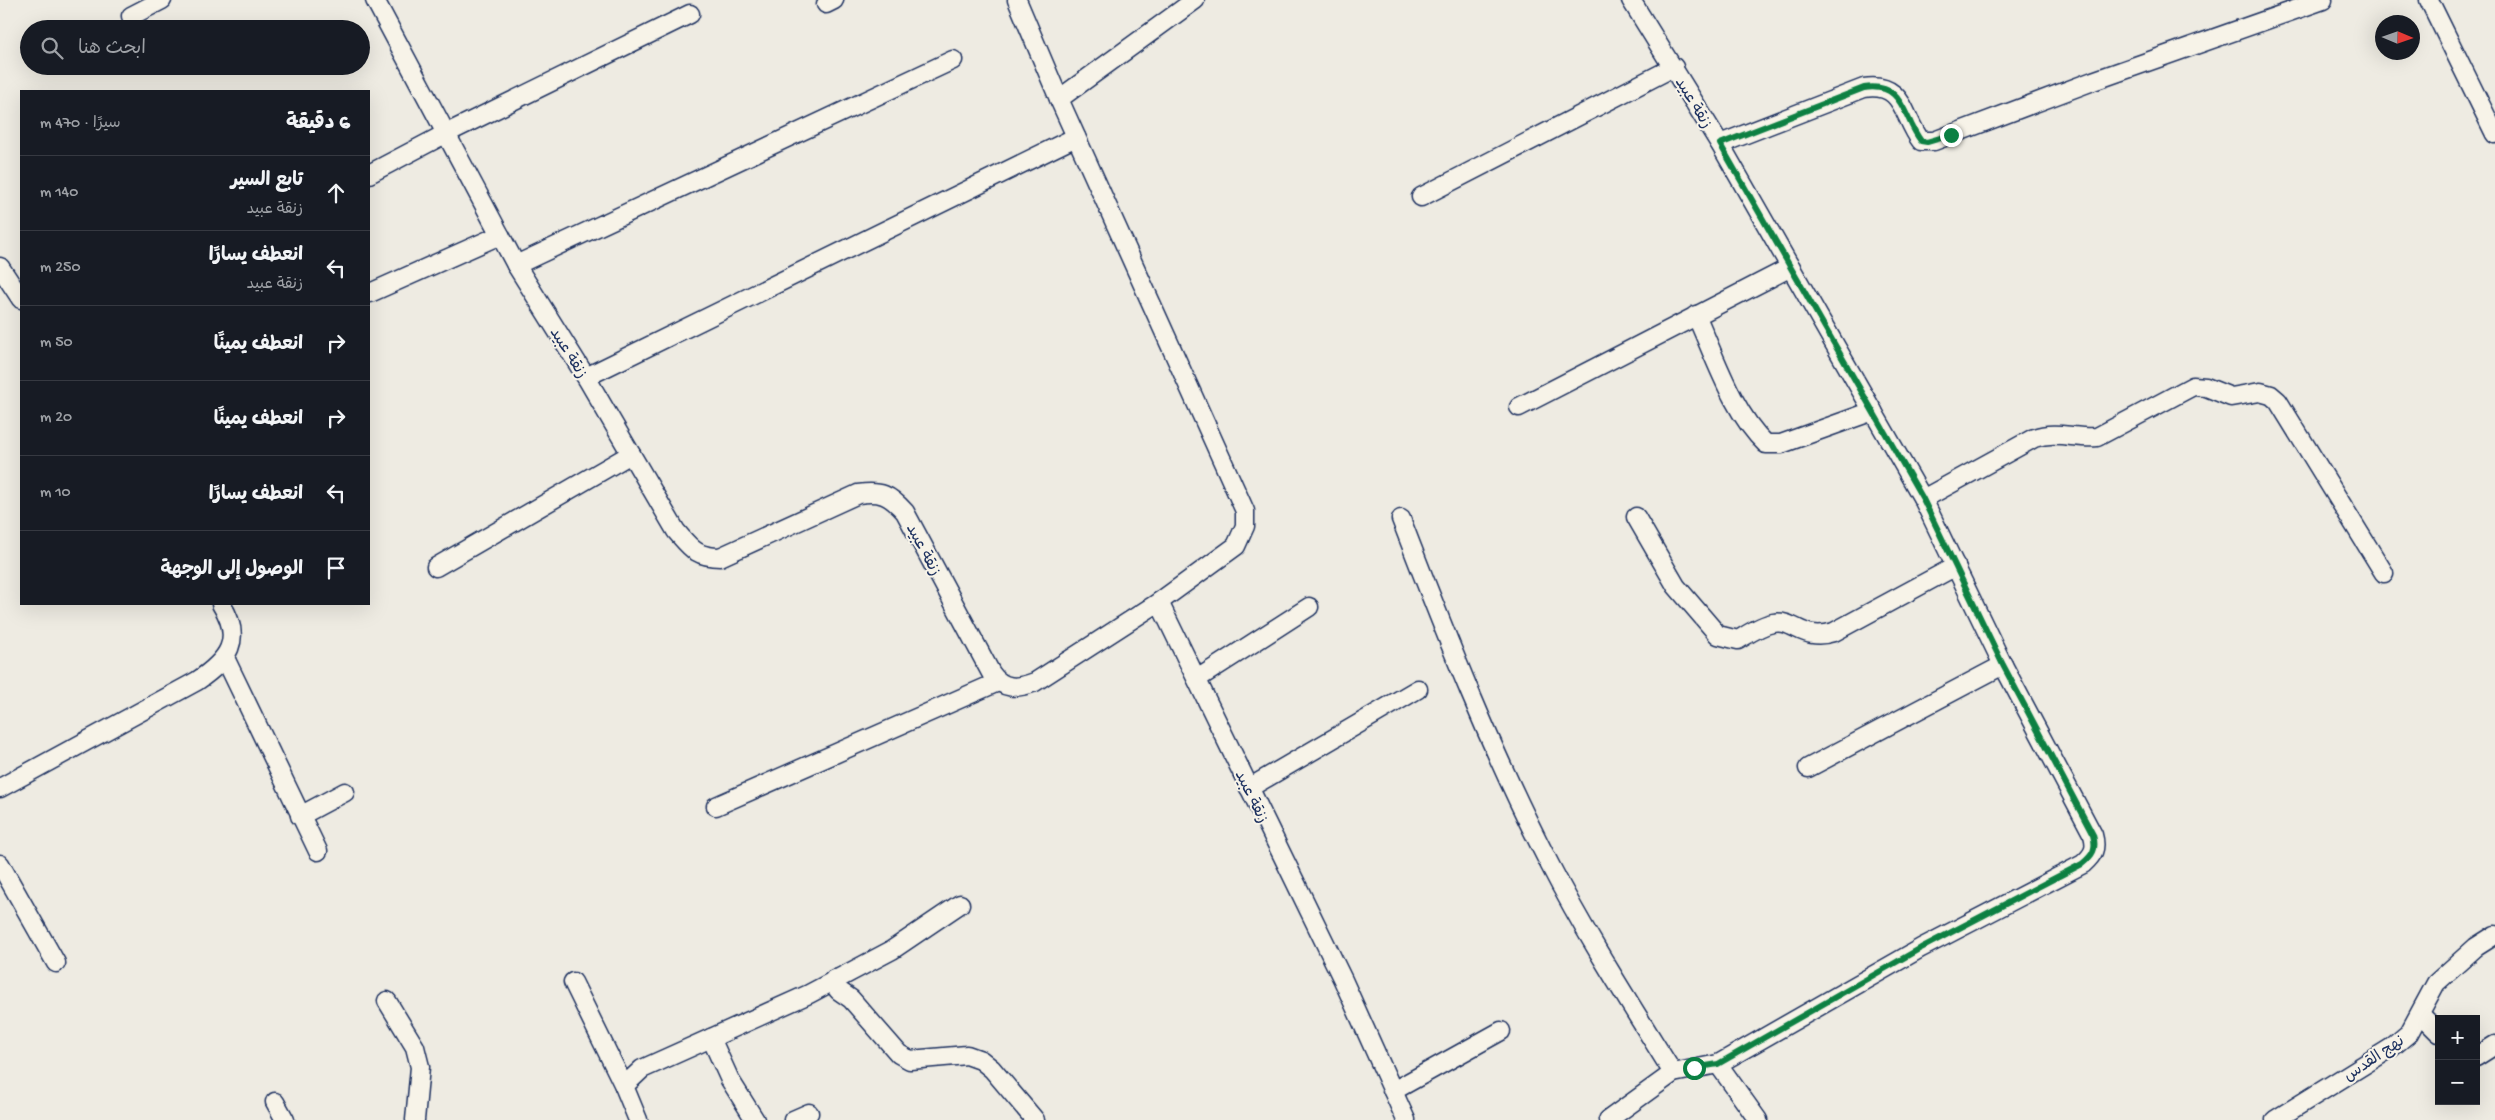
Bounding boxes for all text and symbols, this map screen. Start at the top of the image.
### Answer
north arrow [2375,15,2420,60]
search box [20,20,370,75]
icon: search [38,34,66,62]
text: ابحث هنا [78,38,146,61]
street label: زنقة عبيد [1669,74,1716,133]
text: 6 دقيقة [286,112,350,137]
text: سيرًا · 470 m [40,115,121,134]
route end [1940,124,1963,147]
text: تابع السير [231,170,303,193]
icon: ahead [322,179,350,207]
text: 140 m [40,184,78,203]
text: زنقة عبيد [247,201,303,220]
text: انعطف يسارًا [209,245,303,268]
icon: left [322,254,350,282]
text: 250 m [40,259,81,278]
text: زنقة عبيد [247,276,303,295]
street label: زنقة عبيد [544,324,591,383]
icon: right [322,329,350,357]
text: 50 m [40,334,73,353]
text: انعطف يمينًا [214,334,303,357]
icon: right [322,404,350,432]
text: 20 m [40,409,72,428]
text: انعطف يمينًا [214,409,303,432]
icon: left [322,479,350,507]
text: 10 m [40,484,71,503]
text: انعطف يسارًا [209,484,303,507]
street label: زنقة عبيد [900,521,944,580]
icon: arrive [322,554,350,582]
text: الوصول إلى الوجهة [160,559,303,582]
street label: زنقة عبيد [1229,768,1272,827]
map controls [2435,1015,2480,1105]
button: + [2435,1015,2480,1060]
street label: نهج القدس [2341,1033,2409,1087]
route start [1683,1057,1706,1080]
button: − [2435,1060,2480,1105]

